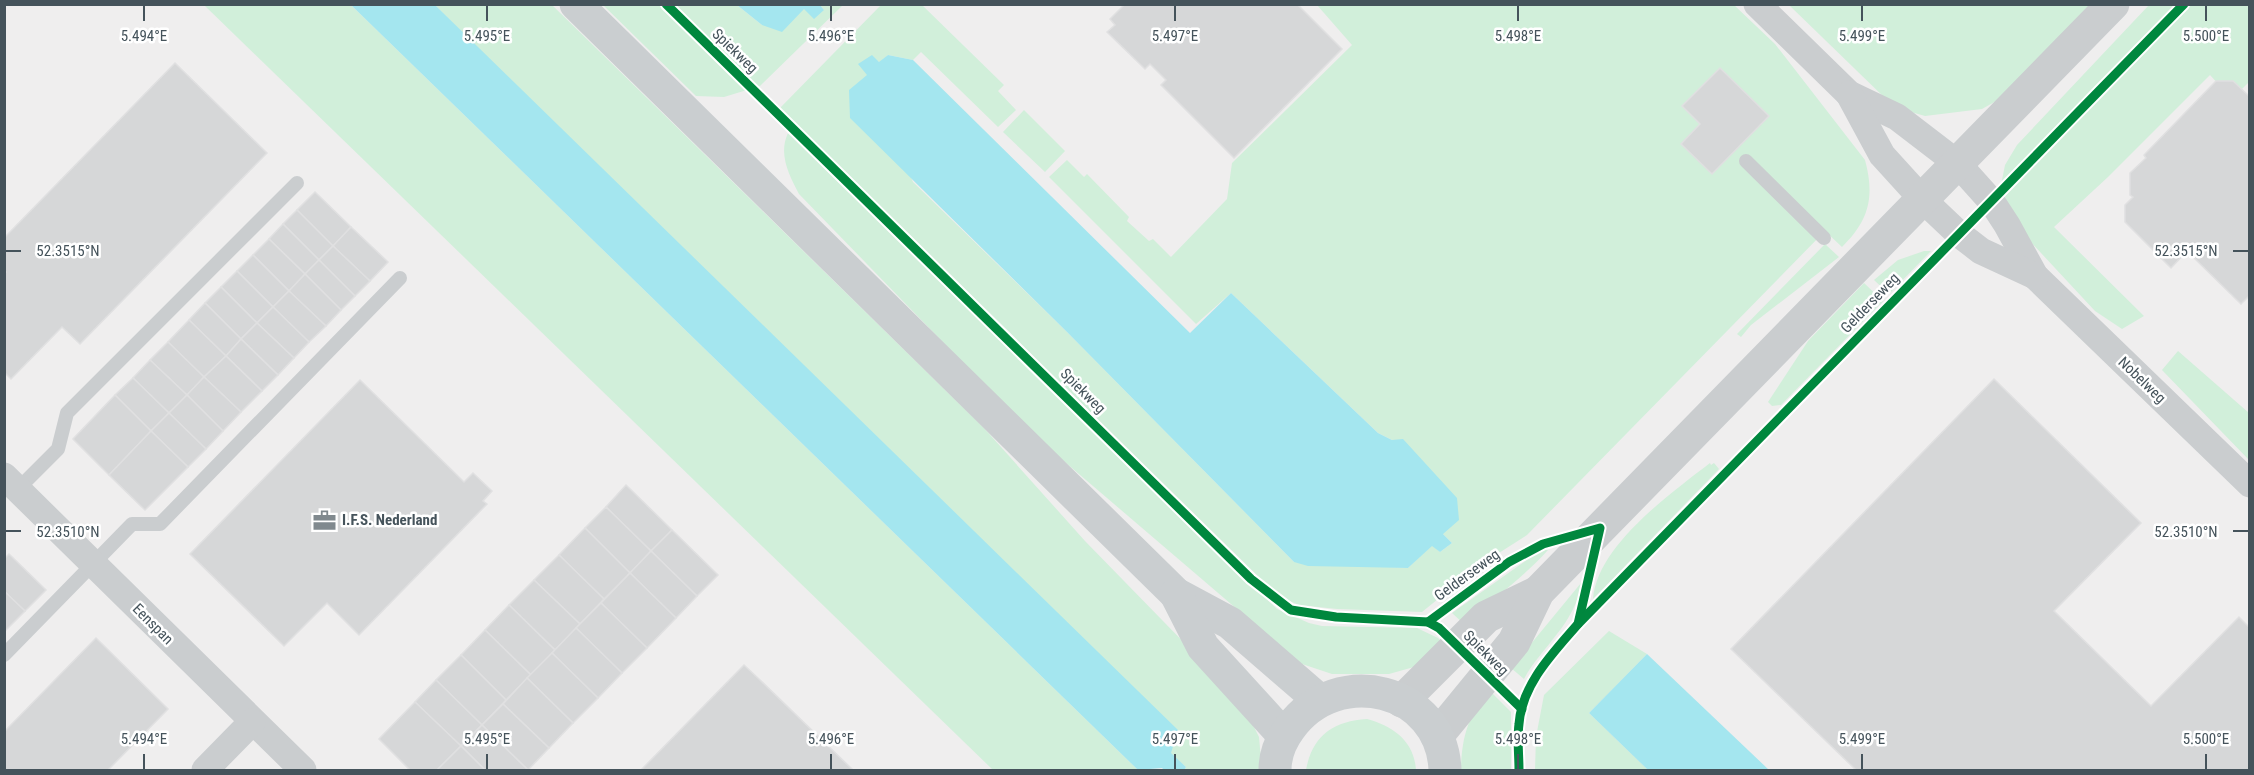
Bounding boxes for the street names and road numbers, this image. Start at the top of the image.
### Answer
street label: Spiekweg [708,25,762,77]
street label: Gelderseweg [1837,269,1903,337]
street label: Nobelweg [2115,353,2169,407]
street label: Spiekweg [1057,365,1109,417]
street label: Gelderseweg [1431,545,1503,605]
street label: Eenspan [129,600,177,648]
street label: Spiekweg [1460,627,1512,679]

